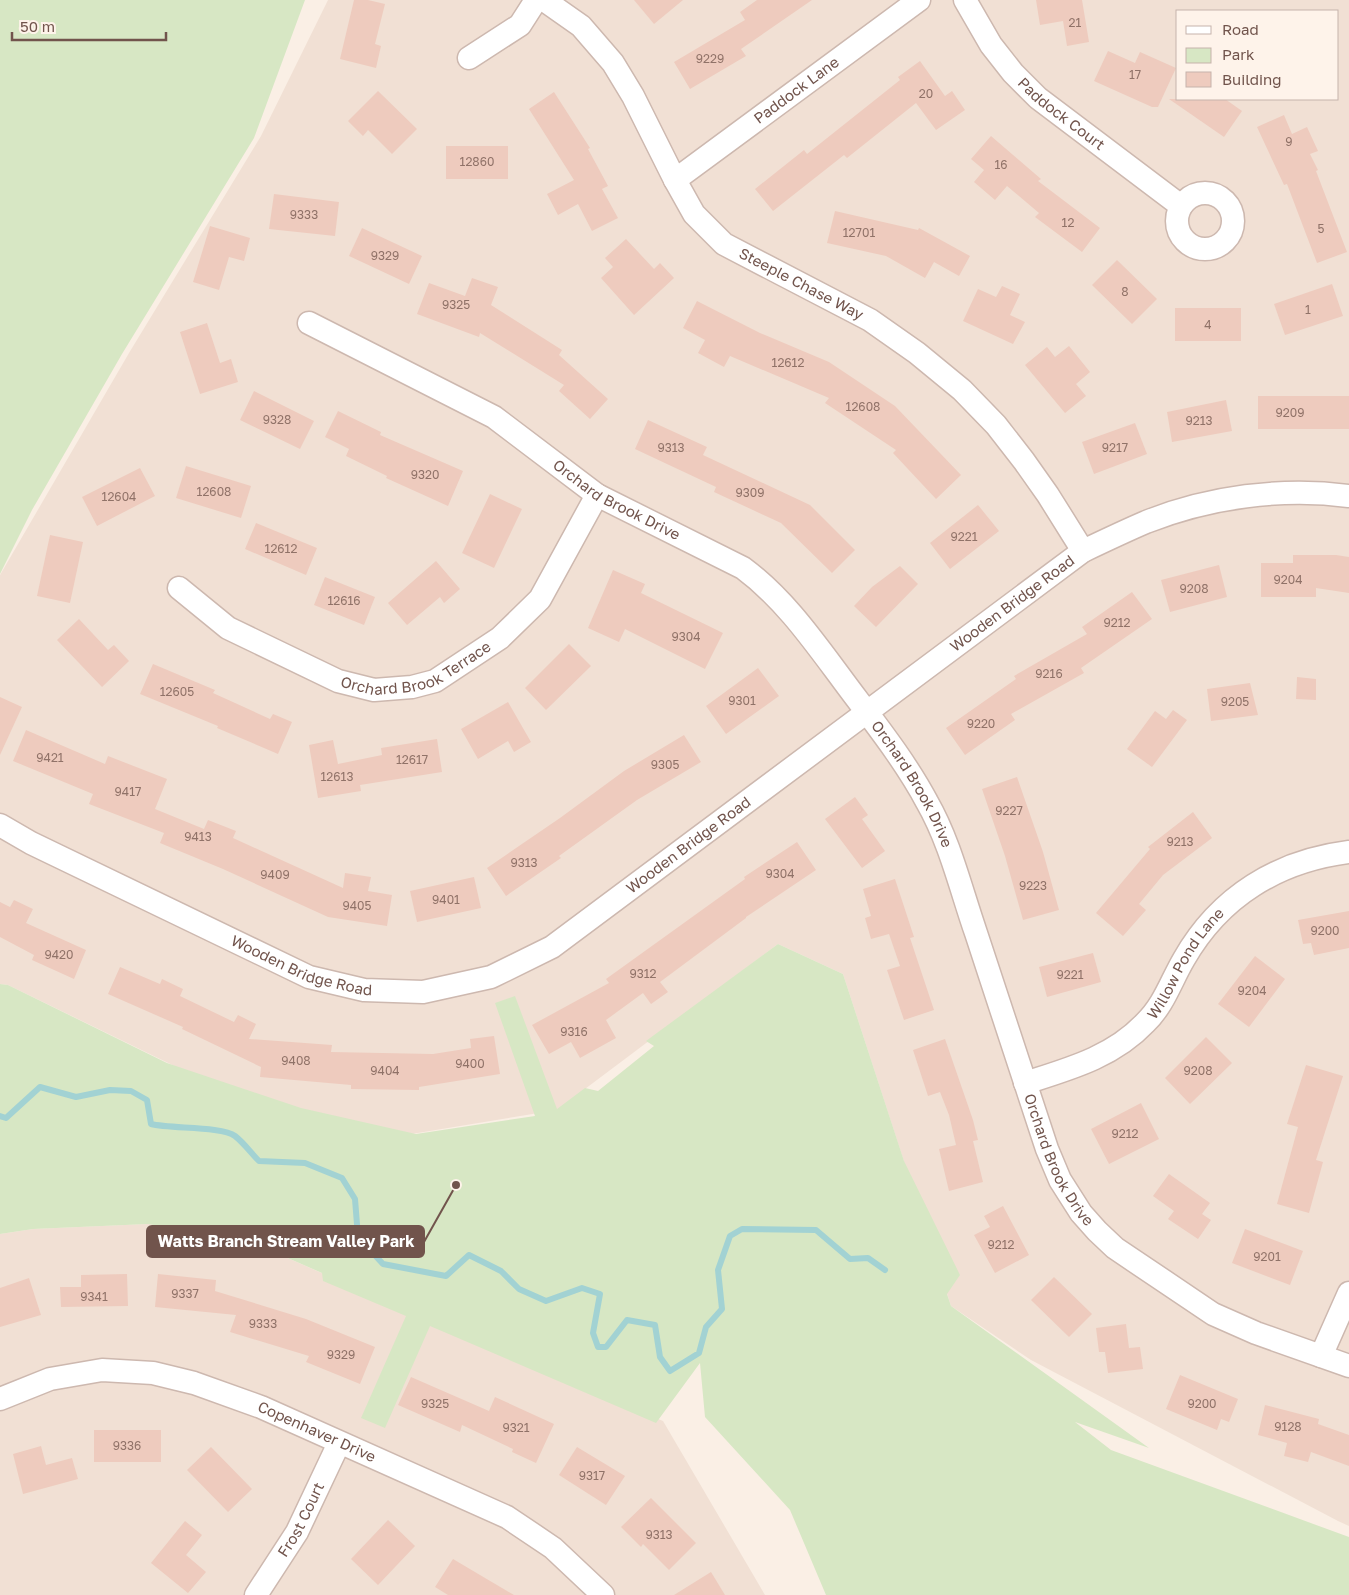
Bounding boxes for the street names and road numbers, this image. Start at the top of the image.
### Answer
street label: Paddock Lane [750,52,842,127]
street label: Paddock Court [1015,73,1109,153]
street label: Steeple Chase Way [736,243,867,323]
street label: Orchard Brook Drive [550,455,684,543]
street label: Wooden Bridge Road [946,551,1078,655]
street label: Orchard Brook Terrace [339,637,494,698]
street label: Orchard Brook Drive [868,717,957,850]
street label: Wooden Bridge Road [622,792,754,897]
street label: Willow Pond Lane [1143,903,1227,1022]
street label: Wooden Bridge Road [228,931,373,998]
street label: Orchard Brook Drive [1021,1091,1098,1229]
street label: Copenhaver Drive [255,1397,379,1465]
street label: Frost Court [273,1479,327,1560]

